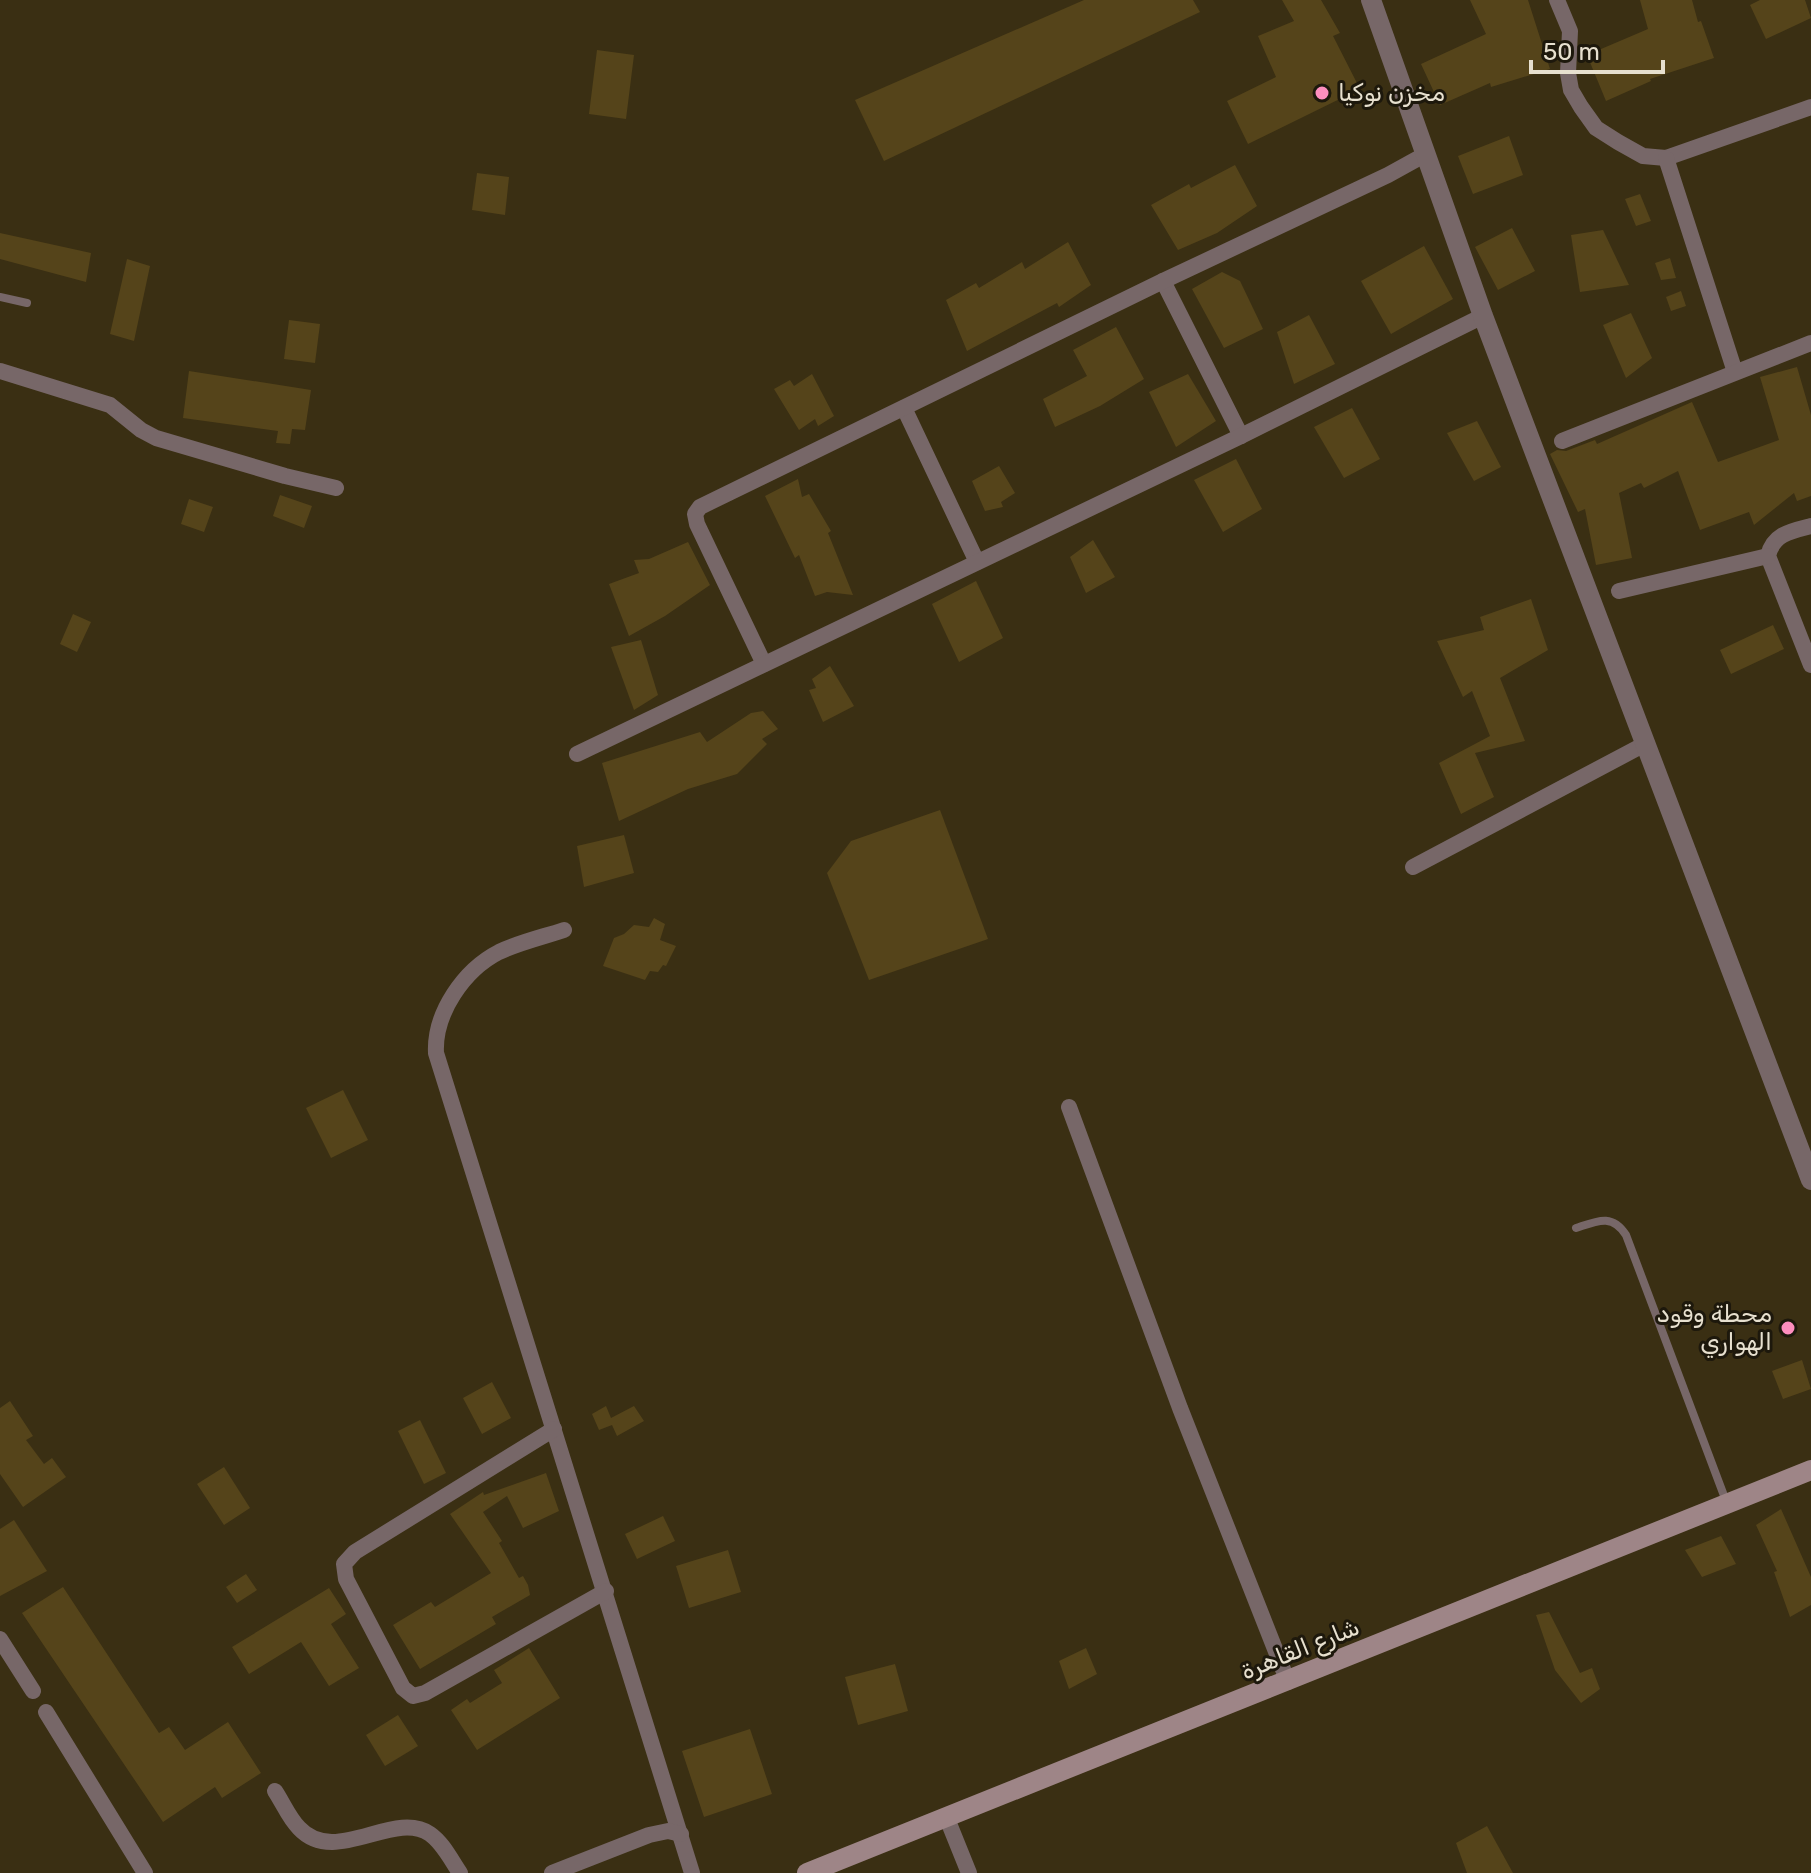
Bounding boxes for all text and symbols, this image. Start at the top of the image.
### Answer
scale bar [1531,24,1663,74]
text: 50 m [1543,38,1600,66]
place label: مخزن نوكيا [1338,79,1445,107]
marker: مخزن نوكيا [1313,84,1331,102]
place label: محطة وقود الهواري [1656,1300,1772,1359]
marker: محطة وقود الهواري [1779,1319,1797,1337]
street label: شارع القاهرة [1237,1613,1364,1687]

